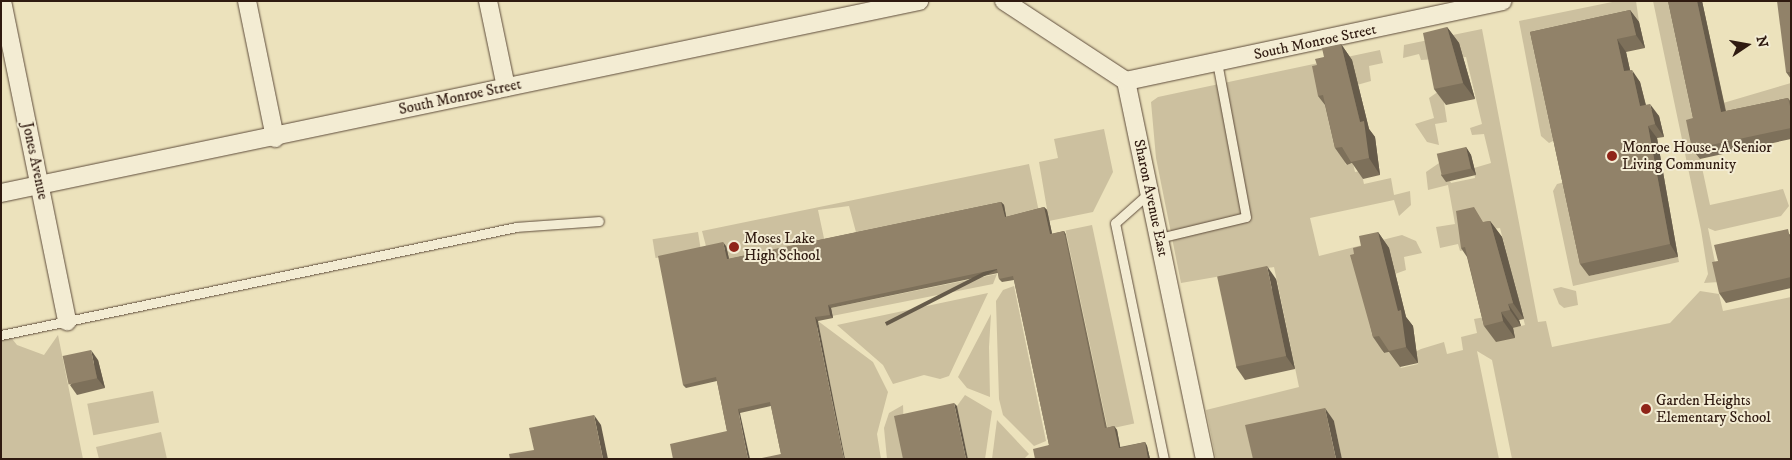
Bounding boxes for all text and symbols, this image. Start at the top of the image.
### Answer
street label: South Monroe Street [1252,20,1378,64]
north arrow [1722,20,1772,70]
text: N [1752,34,1772,49]
street label: South Monroe Street [397,75,523,119]
street label: Jones Avenue [18,121,52,201]
street label: Sharon Avenue East [1130,138,1172,258]
place label: Monroe House- A Senior Living Community [1622,138,1772,173]
marker: Monroe House- A Senior Living Community [1606,150,1618,162]
place label: Moses Lake High School [744,229,820,264]
marker: Moses Lake High School [728,241,740,253]
place label: Garden Heights Elementary School [1656,391,1771,426]
marker: Garden Heights Elementary School [1640,403,1652,415]

